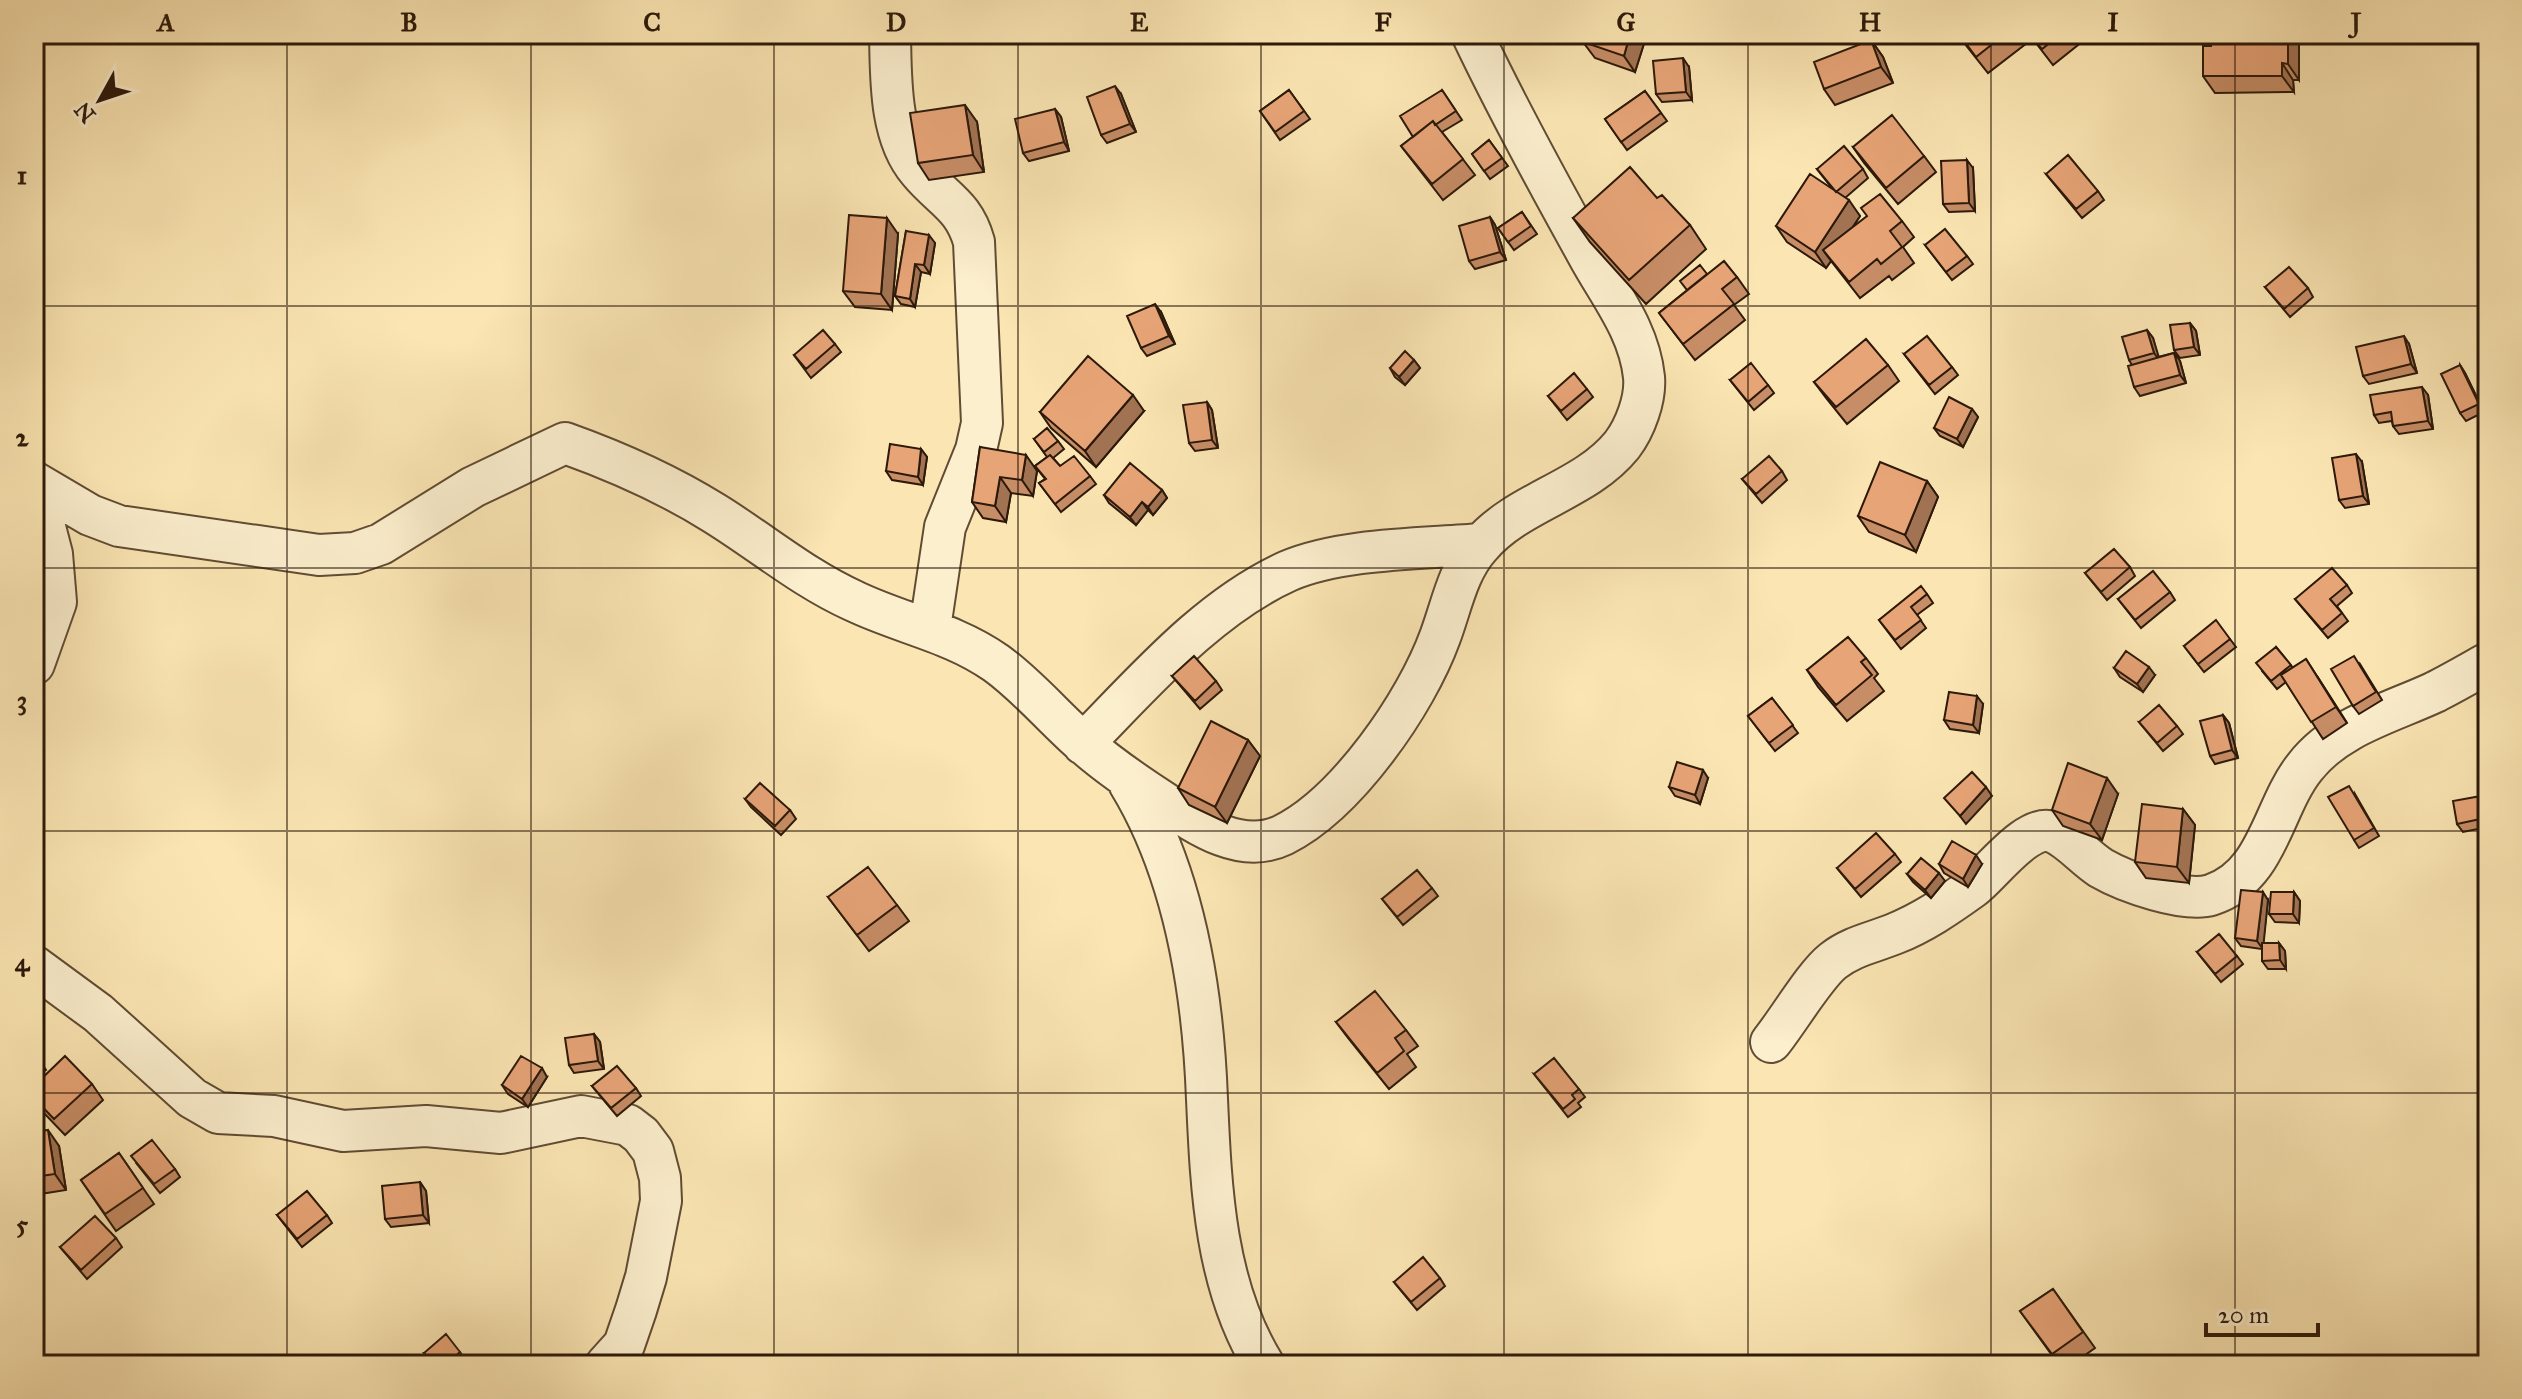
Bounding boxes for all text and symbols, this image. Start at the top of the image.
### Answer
text: A [155,6,175,38]
text: B [400,6,418,38]
text: C [643,6,661,38]
text: D [886,6,906,38]
text: E [1130,6,1149,38]
text: F [1375,6,1392,38]
text: G [1616,6,1636,38]
text: H [1859,6,1882,38]
text: I [2107,6,2119,38]
text: J [2348,6,2362,39]
north arrow [60,60,140,140]
text: N [69,96,101,128]
text: 1 [17,159,27,191]
text: 2 [16,421,30,453]
text: 3 [17,684,27,716]
text: 4 [15,946,31,978]
text: 5 [16,1208,29,1240]
scale bar [2206,1287,2318,1337]
text: 20 m [2218,1300,2269,1330]

